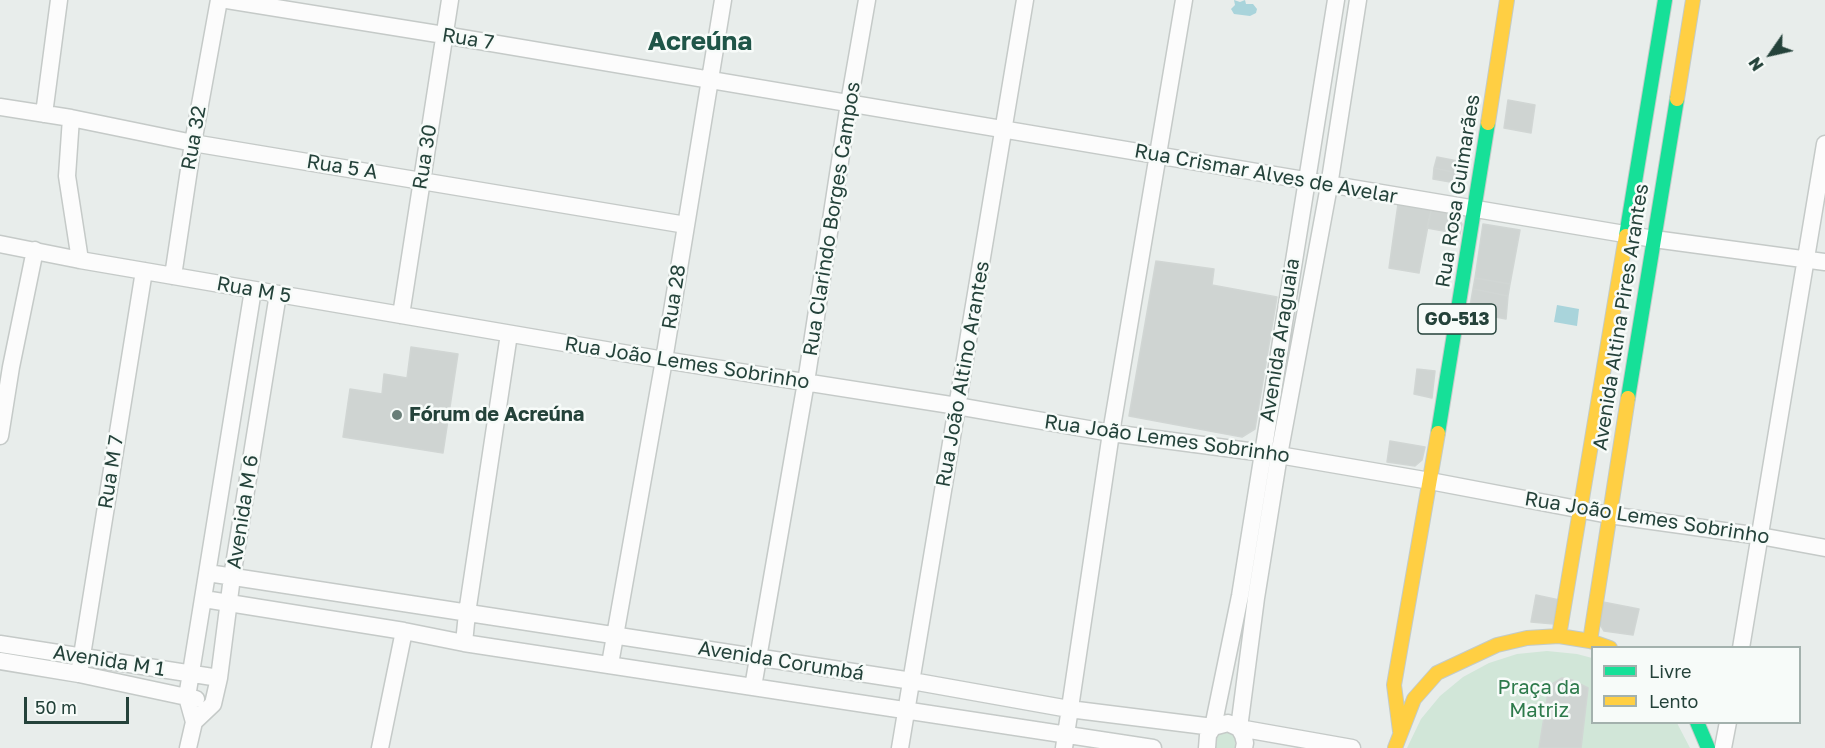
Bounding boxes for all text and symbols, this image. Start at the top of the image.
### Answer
street label: Rua 7 [440,23,496,55]
north arrow [1741,24,1801,84]
district label: Acreúna [648,26,752,58]
text: N [1744,53,1768,75]
street label: Rua Clarindo Borges Campos [798,80,866,358]
street label: Rua Rosa Guimarães [1431,93,1485,289]
street label: Rua 32 [177,104,211,172]
street label: Rua 30 [408,123,442,191]
street label: Rua Crismar Alves de Avelar [1133,139,1399,209]
street label: Rua 5 A [305,150,379,184]
street label: Avenida Altina Pires Arantes [1588,182,1654,452]
street label: Avenida Araguaia [1255,256,1305,424]
street label: Rua João Altino Arantes [931,259,995,489]
street label: Rua 28 [657,263,691,331]
street label: Rua M 5 [215,272,293,308]
road number: GO-513 [1418,304,1496,334]
street label: Rua João Lemes Sobrinho [563,332,811,394]
place label: Fórum de Acreúna [409,403,584,427]
marker: Fórum de Acreúna [390,408,404,422]
street label: Rua João Lemes Sobrinho [1043,410,1291,468]
street label: Rua M 7 [93,433,129,511]
street label: Avenida M 6 [222,453,264,571]
street label: Rua João Lemes Sobrinho [1523,487,1771,549]
street label: Avenida Corumbá [696,636,866,686]
street label: Avenida M 1 [51,640,167,682]
legend [1591,646,1801,724]
text: Livre [1649,660,1691,682]
park label: Praça da Matriz [1498,676,1580,723]
scale bar [27,685,132,723]
text: Lento [1649,690,1698,712]
text: 50 m [35,696,77,718]

